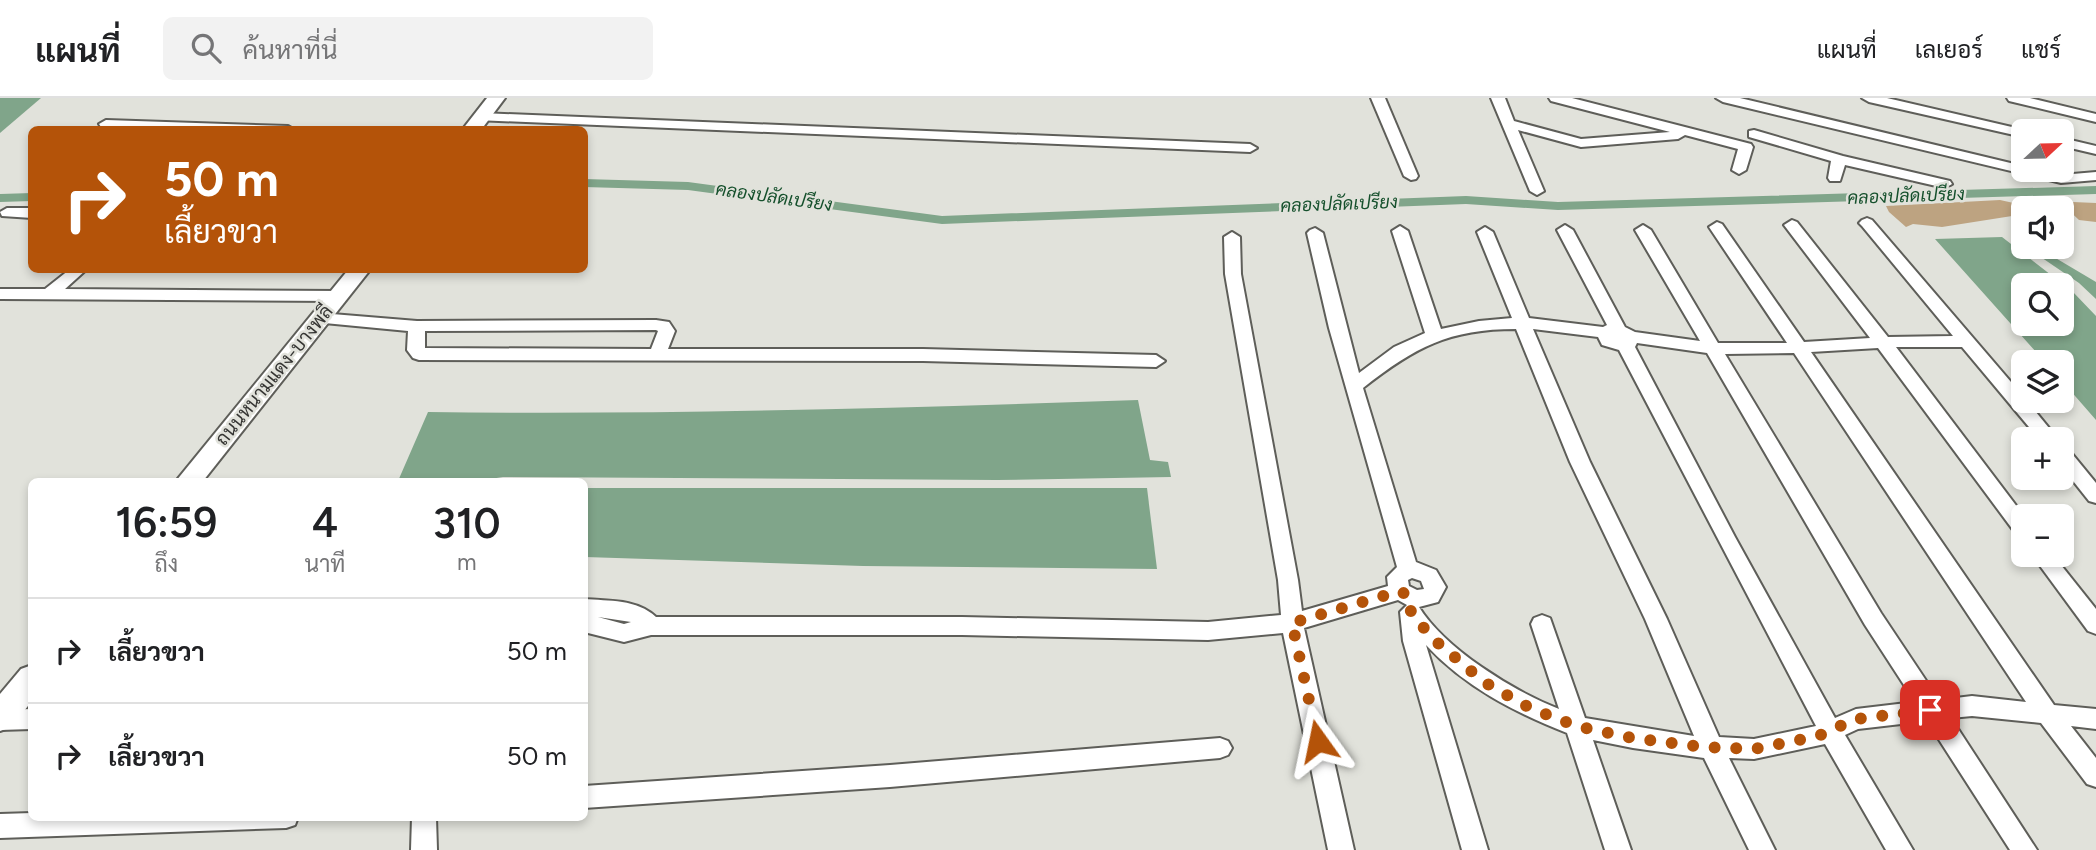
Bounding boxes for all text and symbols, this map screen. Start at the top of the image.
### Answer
search box [163,17,653,80]
icon: search [187,29,225,67]
text: แผนที่ [35,31,121,70]
text: ค้นหาที่นี่ [243,34,338,66]
text: แผนที่ [1817,35,1877,64]
text: เลเยอร์ [1915,35,1983,64]
text: แชร์ [2021,35,2061,64]
north arrow [2011,119,2074,182]
map controls [2011,119,2074,567]
text: 50 m [164,149,279,208]
icon: right [49,154,140,245]
water label: คลองปลัดเปรียง [714,176,834,216]
water label: คลองปลัดเปรียง [1847,181,1965,209]
water label: คลองปลัดเปรียง [1280,189,1398,217]
button: sound [2011,196,2074,259]
text: เลี้ยวขวา [164,213,278,251]
button: search [2011,273,2074,336]
street label: ถนนหนามแดง-บางพลี [210,300,338,450]
button: layers [2011,350,2074,413]
button: + [2011,427,2074,490]
text: 16:59 [115,497,217,548]
text: 4 [312,497,338,548]
text: 310 [433,498,501,549]
button: − [2011,504,2074,567]
text: m [457,548,477,576]
text: ถึง [154,550,178,578]
text: นาที [305,550,345,578]
icon: right [49,632,87,670]
text: 50 m [507,635,567,667]
text: เลี้ยวขวา [108,636,205,668]
pin [1900,680,1960,740]
icon: arrive [1911,691,1949,729]
position arrow [1281,704,1355,778]
icon: right [49,737,87,775]
text: 50 m [507,740,567,772]
text: เลี้ยวขวา [108,741,205,773]

